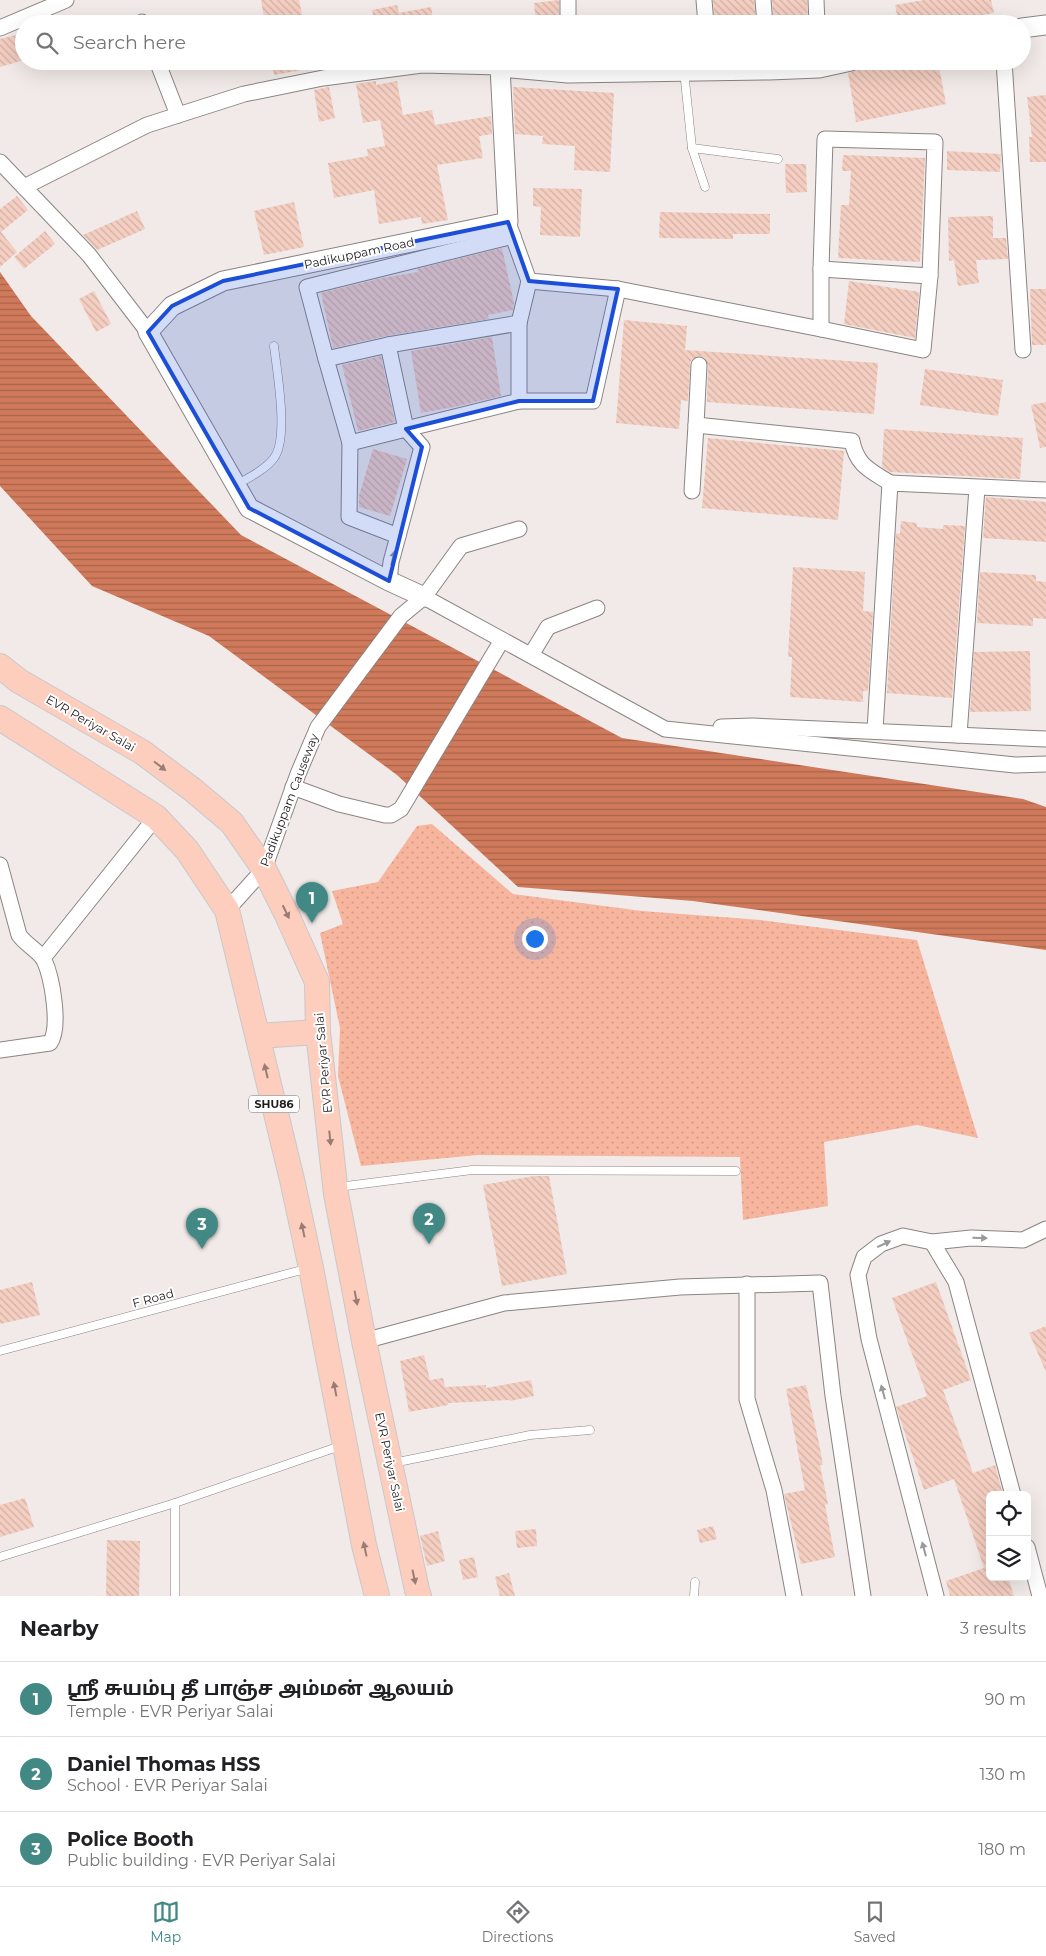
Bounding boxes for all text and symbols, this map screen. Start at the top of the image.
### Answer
search box [15,15,1031,70]
icon: search [33,29,61,57]
text: Search here [73,31,186,54]
street label: Padikuppam Road [302,234,416,272]
one-way arrow [389,550,397,565]
street label: EVR Periyar Salai [44,691,138,755]
street label: Padikuppam Causeway [257,731,322,869]
one-way arrow [153,760,166,771]
pin: 1 [296,882,328,923]
one-way arrow [282,905,290,919]
your location [522,926,548,952]
street label: EVR Periyar Salai [311,1012,335,1114]
one-way arrow [262,1064,270,1079]
road number: SHU86 [249,1096,299,1112]
one-way arrow [326,1130,334,1146]
pin: 2 [413,1203,445,1244]
pin: 3 [186,1208,218,1249]
one-way arrow [299,1222,307,1237]
one-way arrow [972,1235,988,1243]
one-way arrow [876,1239,891,1248]
street label: F Road [131,1285,175,1311]
one-way arrow [352,1290,360,1305]
one-way arrow [330,1381,338,1397]
one-way arrow [879,1384,887,1399]
street label: EVR Periyar Salai [372,1411,408,1513]
map controls [986,1491,1031,1581]
button: locate [986,1491,1031,1536]
button: layers [986,1536,1031,1581]
one-way arrow [361,1541,369,1556]
one-way arrow [919,1541,927,1556]
one-way arrow [410,1569,418,1584]
text: Nearby [20,1616,99,1641]
text: 3 results [960,1619,1026,1638]
text: ஶ்ரீ சுயம்பு தீ பாஞ்ச அம்மன் ஆலயம் [67,1677,454,1700]
text: 1 [33,1690,39,1709]
text: 90 m [984,1690,1026,1709]
text: Temple · EVR Periyar Salai [67,1702,274,1721]
text: Daniel Thomas HSS [67,1753,260,1776]
text: 2 [31,1765,41,1784]
text: 130 m [979,1765,1026,1784]
text: School · EVR Periyar Salai [67,1776,268,1795]
text: Police Booth [67,1828,194,1851]
text: 3 [31,1840,41,1859]
text: 180 m [978,1840,1026,1859]
text: Public building · EVR Periyar Salai [67,1851,336,1870]
tab: Map [150,1898,181,1946]
tab: Directions [482,1898,553,1946]
tab: Saved [854,1898,896,1946]

